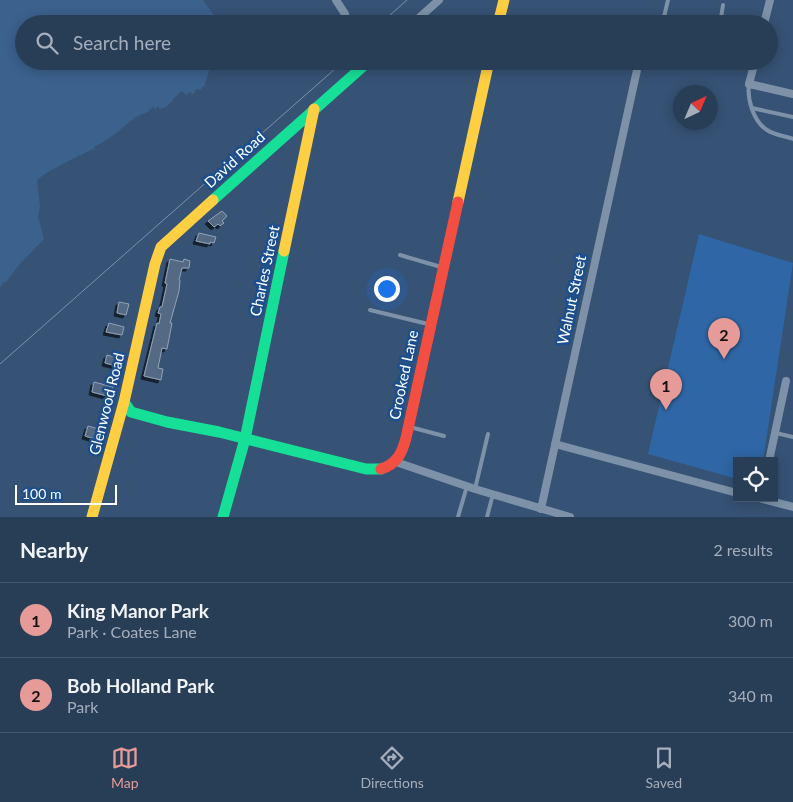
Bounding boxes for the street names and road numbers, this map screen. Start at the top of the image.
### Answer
street label: David Road [200,127,268,191]
street label: Charles Street [246,223,283,318]
street label: Walnut Street [553,253,589,346]
street label: Crooked Lane [385,328,421,421]
street label: Glenwood Road [85,351,127,457]

